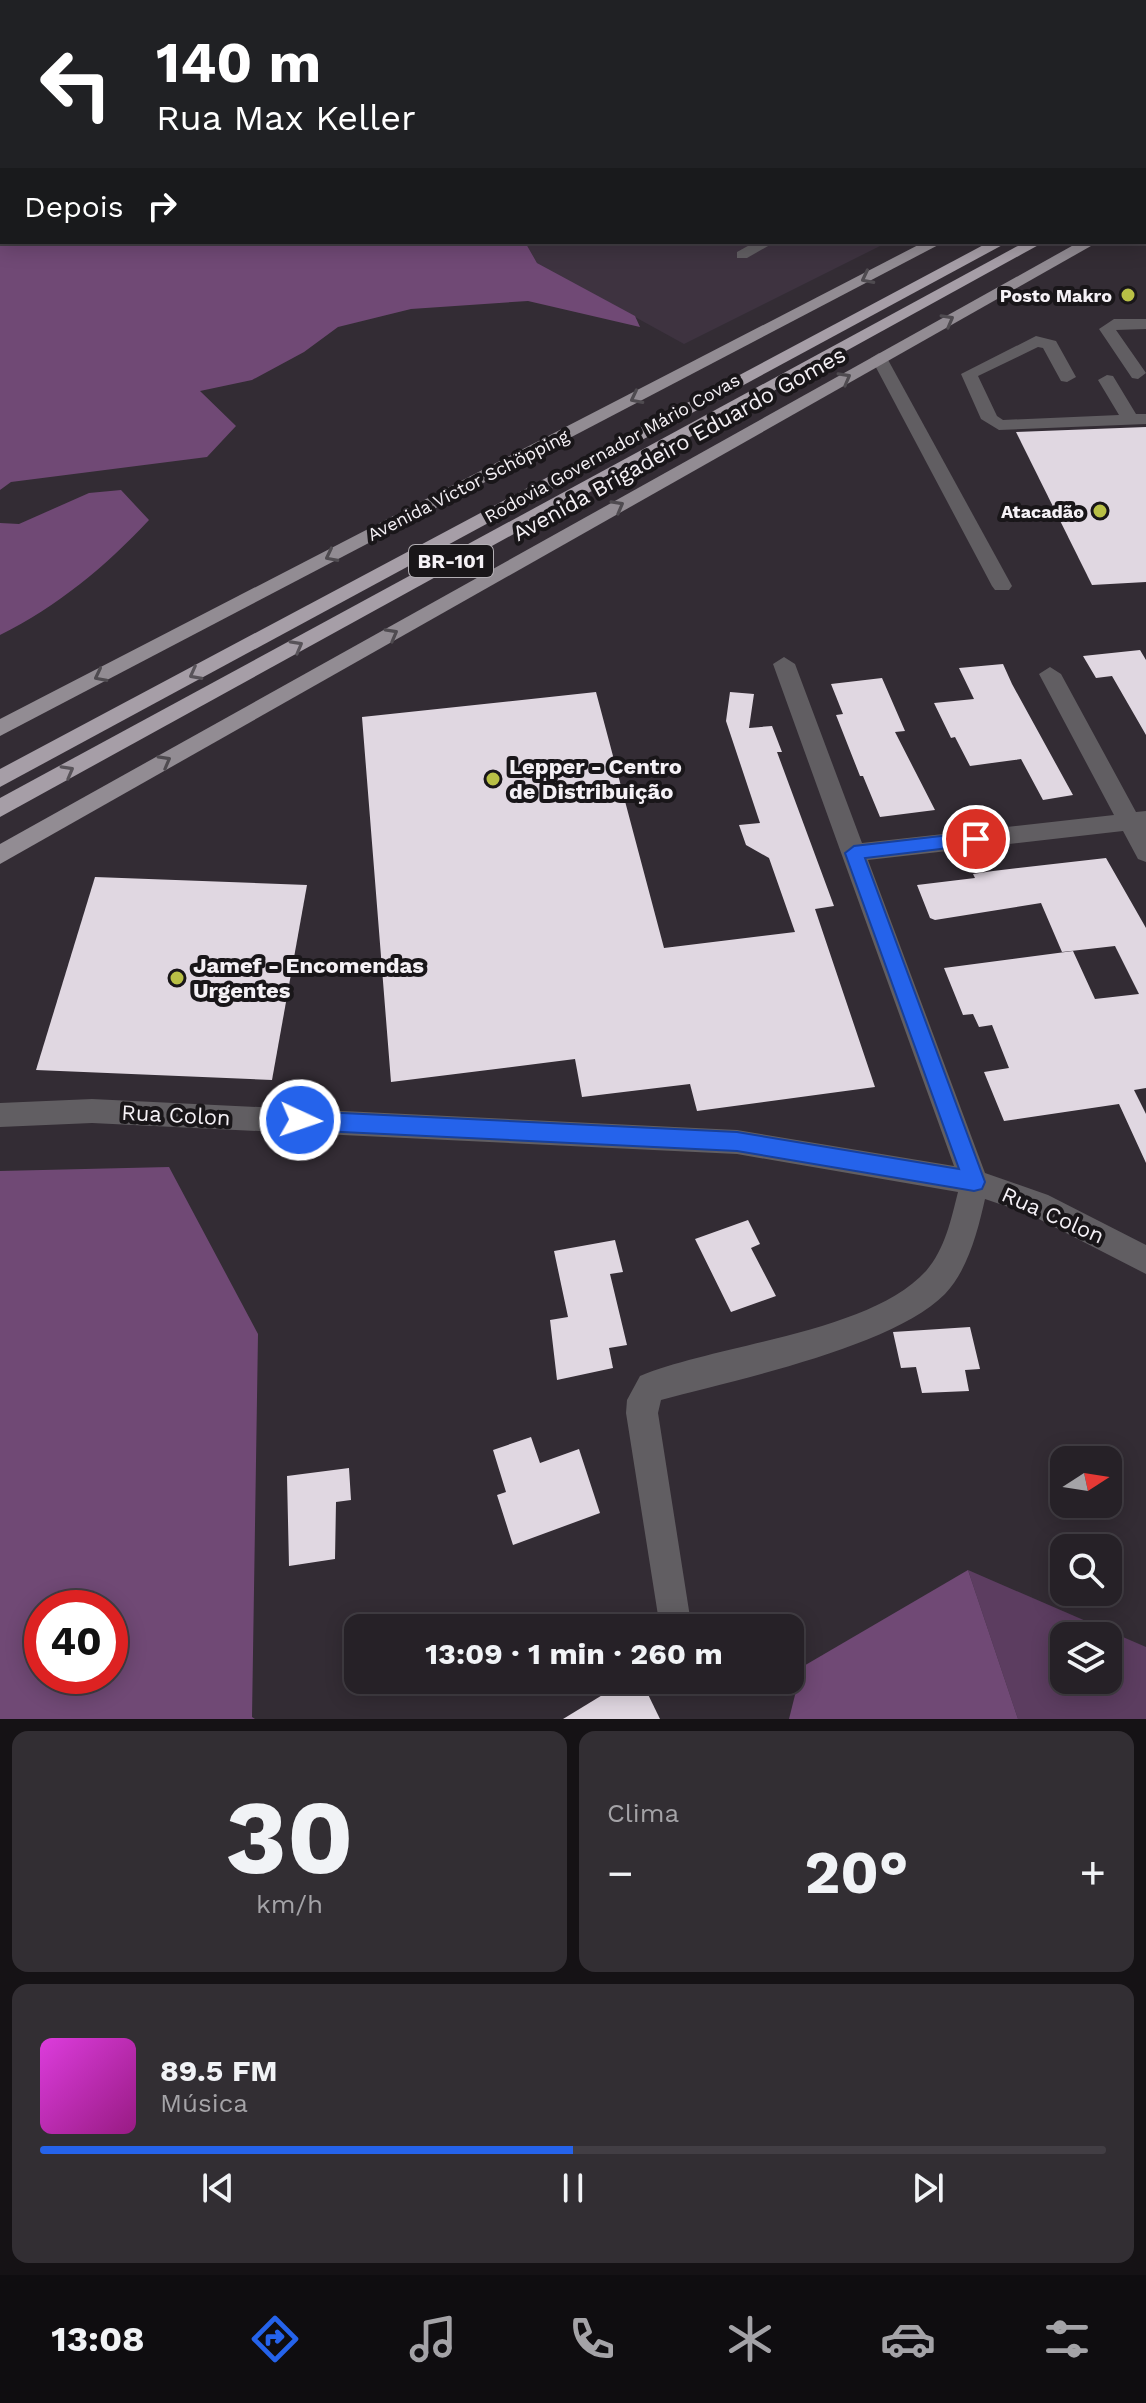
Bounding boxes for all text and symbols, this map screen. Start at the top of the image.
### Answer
text: 140 m [156,30,321,96]
icon: left [24,32,128,136]
text: Rua Max Keller [156,97,416,139]
icon: right [140,184,184,228]
text: Depois [24,189,124,224]
one-way arrow [861,268,876,283]
place label: Posto Makro [1000,285,1112,306]
marker: Posto Makro [1119,286,1137,304]
one-way arrow [939,315,954,330]
street label: Avenida Brigadeiro Eduardo Gomes [508,342,850,546]
street label: Rodovia Governador Mário Covas [481,369,743,527]
one-way arrow [836,372,851,388]
one-way arrow [630,388,645,403]
street label: Avenida Victor Schöpping [364,425,573,545]
one-way arrow [610,500,624,516]
place label: Atacadão [1001,501,1084,522]
marker: Atacadão [1091,502,1109,520]
road number: BR-101 [409,545,493,577]
one-way arrow [325,547,340,562]
one-way arrow [384,628,398,643]
one-way arrow [288,640,303,655]
one-way arrow [188,665,203,680]
one-way arrow [94,667,109,682]
place label: Lepper - Centro de Distribuição [509,754,682,804]
one-way arrow [157,755,171,771]
one-way arrow [60,765,75,780]
marker: Lepper - Centro de Distribuição [484,770,502,788]
pin [942,805,1010,873]
icon: arrive [954,817,998,861]
place label: Jamef - Encomendas Urgentes [193,953,424,1003]
marker: Jamef - Encomendas Urgentes [168,969,186,987]
position arrow [258,1078,342,1162]
street label: Rua Colon [121,1100,231,1130]
street label: Rua Colon [998,1181,1108,1249]
north arrow [1050,1446,1122,1518]
map controls [1050,1446,1122,1694]
button: search [1050,1534,1122,1606]
speed limit sign: 40 [24,1590,128,1694]
button: layers [1050,1622,1122,1694]
text: 13:09 · 1 min · 260 m [425,1636,723,1671]
text: 30 [225,1776,354,1898]
text: Clima [607,1798,679,1828]
text: 20° [804,1837,909,1908]
text: − [607,1847,634,1899]
text: + [1079,1847,1106,1899]
text: km/h [256,1889,323,1919]
text: 89.5 FM [160,2053,278,2088]
text: Música [160,2088,248,2118]
icon: previous [196,2166,240,2210]
icon: pause [551,2166,595,2210]
icon: next [906,2166,950,2210]
icon: directions [247,2311,303,2367]
icon: music [405,2311,461,2367]
icon: phone [564,2311,620,2367]
icon: climate [722,2311,778,2367]
icon: car [880,2311,936,2367]
icon: filters [1039,2311,1095,2367]
text: 13:08 [51,2318,145,2360]

